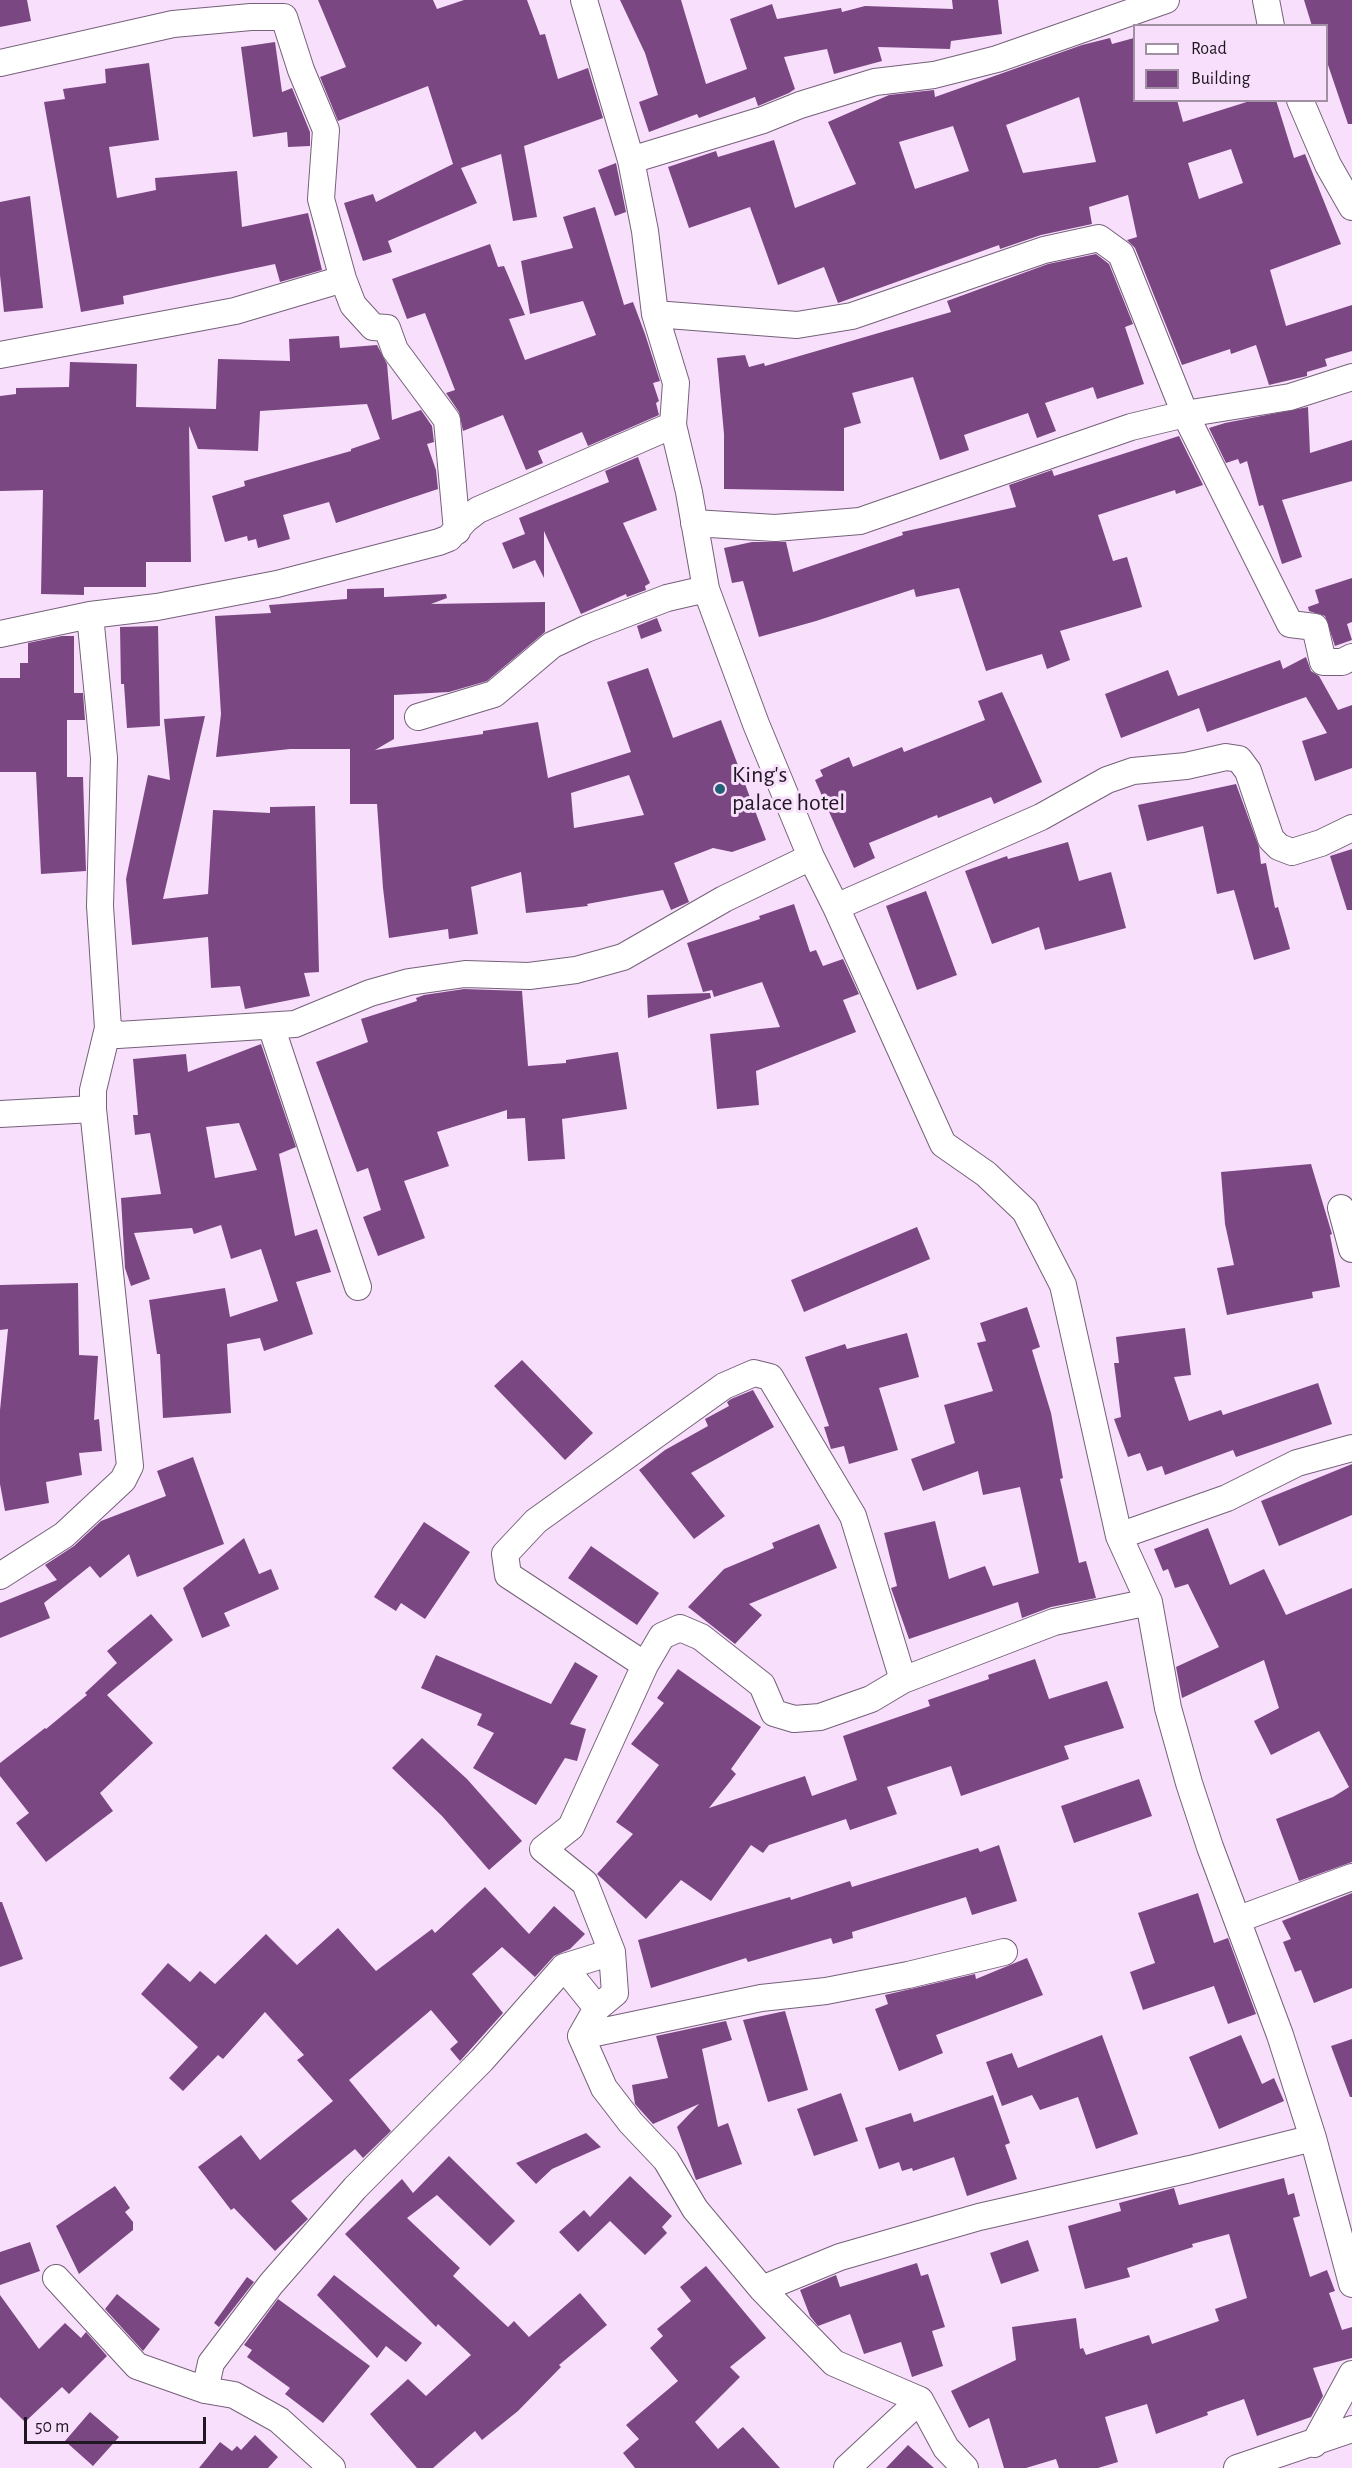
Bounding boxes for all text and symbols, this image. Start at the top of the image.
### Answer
legend [1133,24,1328,102]
text: Road [1191,40,1227,58]
text: Building [1191,70,1250,88]
place label: King's palace hotel [732,761,845,817]
marker: King's palace hotel [713,782,727,796]
scale bar [27,2405,208,2443]
text: 50 m [35,2418,69,2436]

